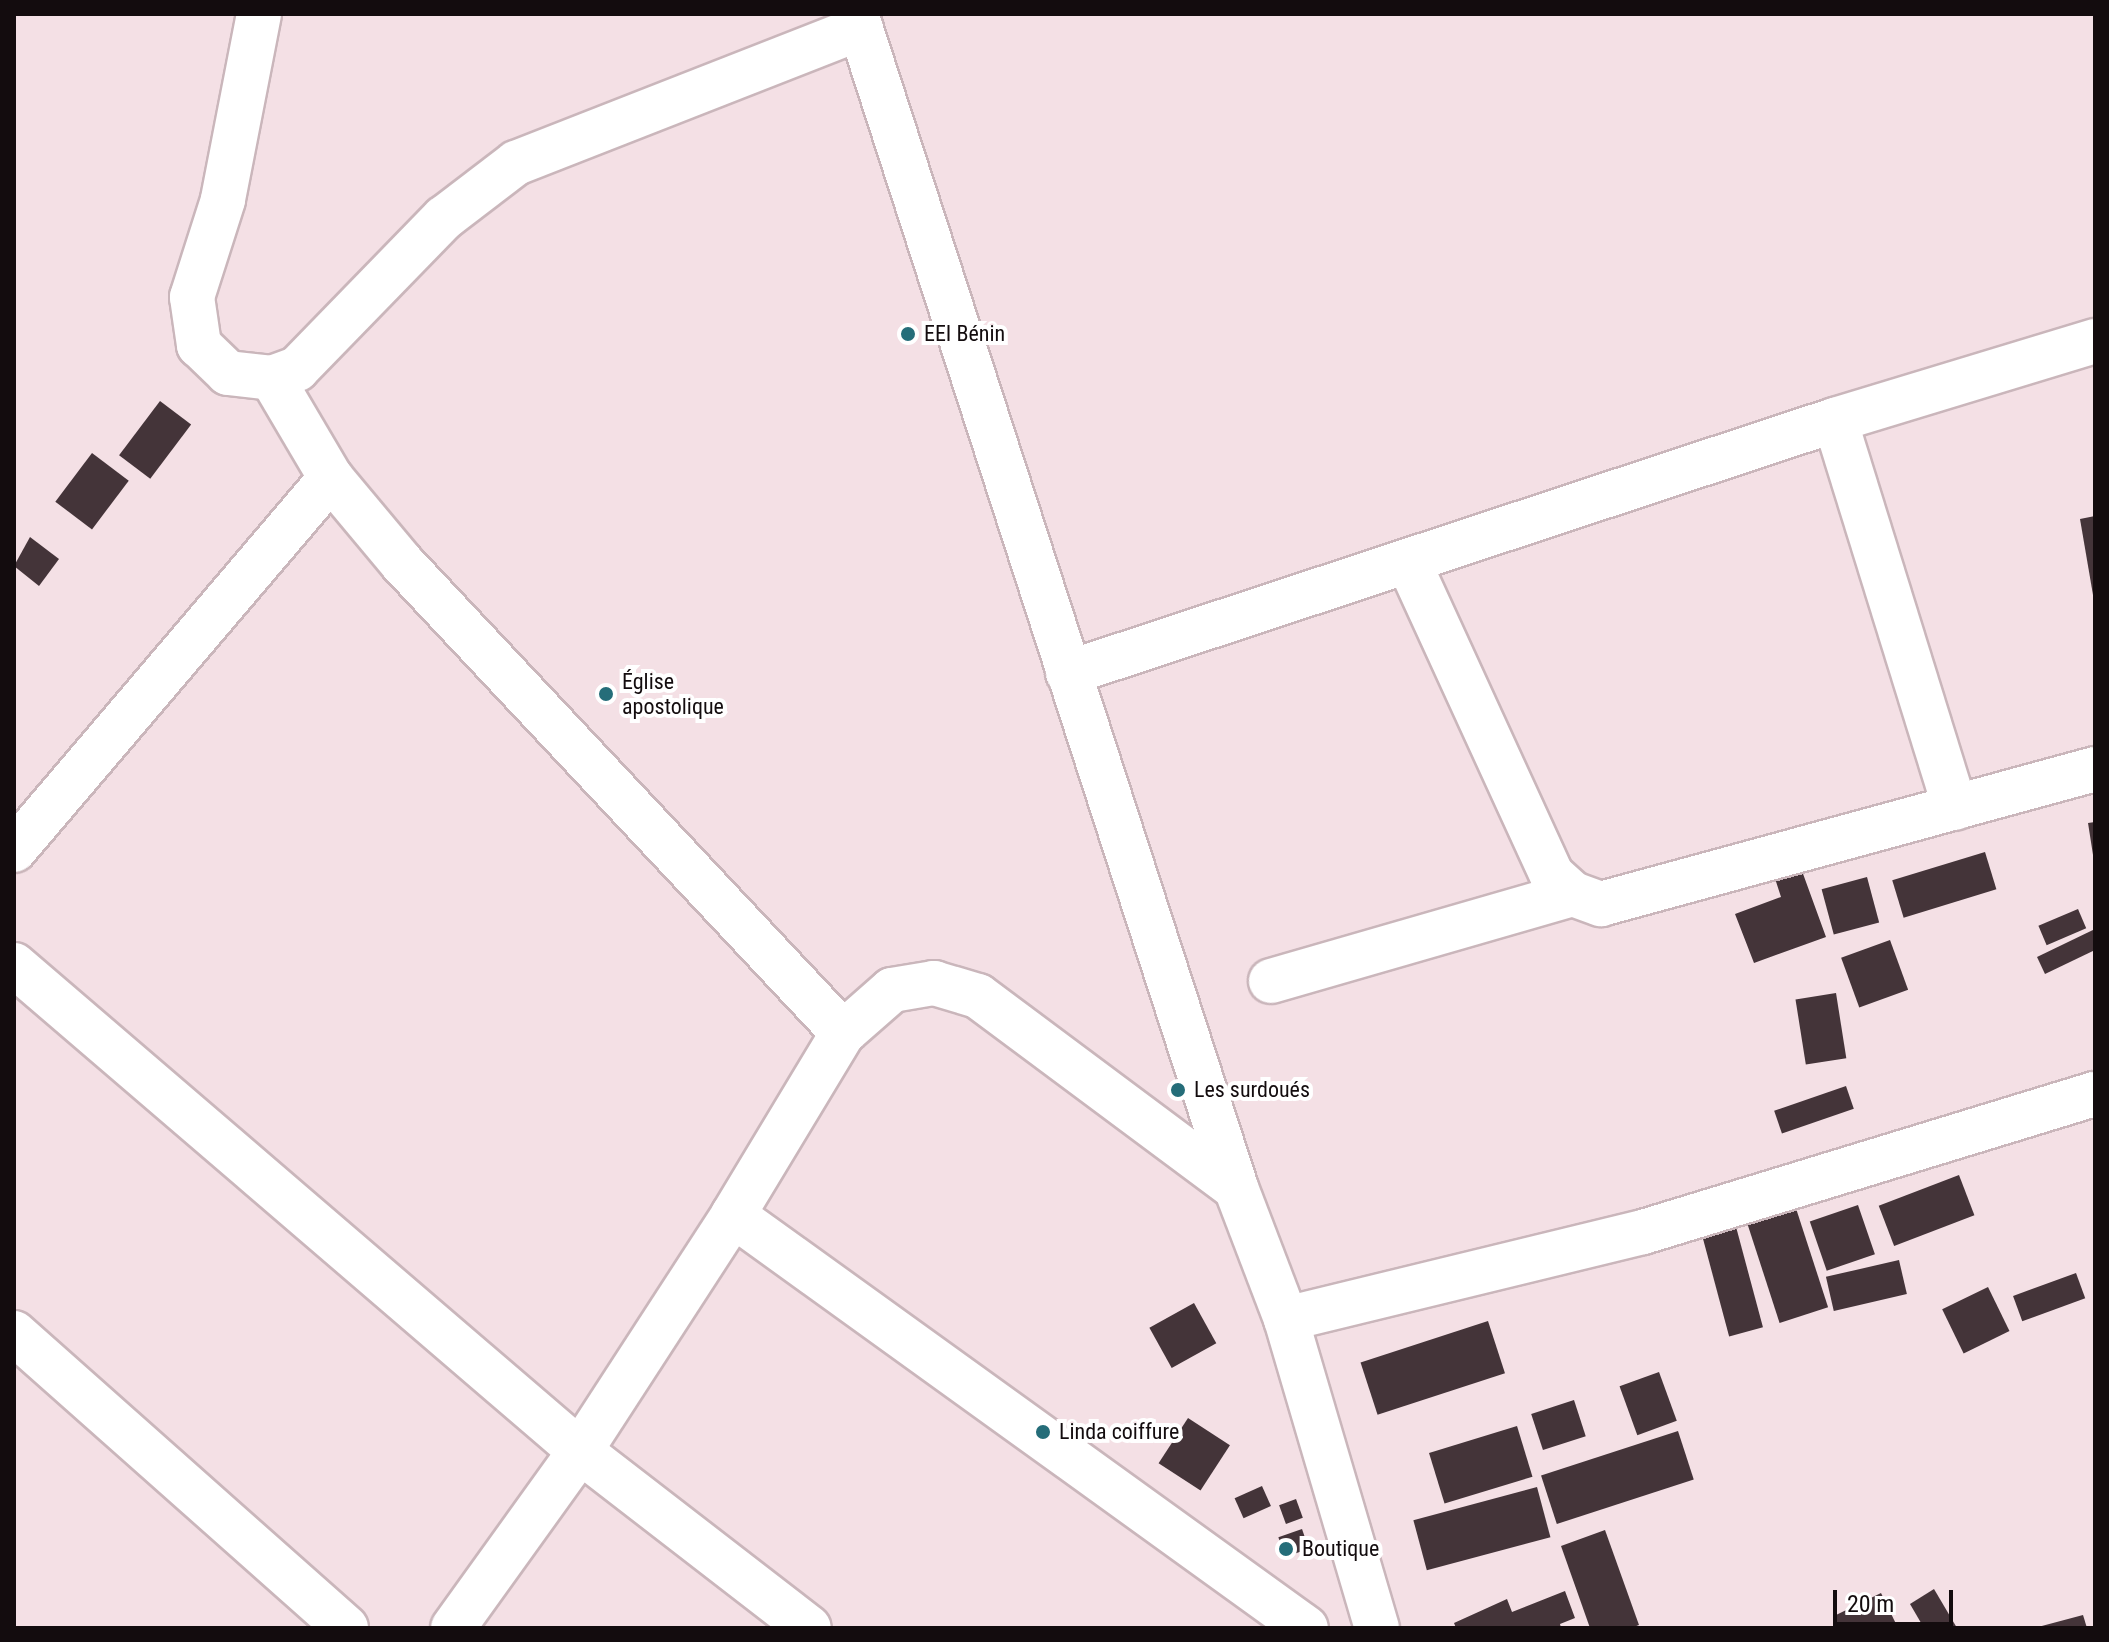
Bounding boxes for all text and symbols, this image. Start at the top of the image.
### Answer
place label: EEI Bénin [924,321,1005,347]
marker: EEI Bénin [899,325,917,343]
place label: Église apostolique [622,668,724,720]
marker: Église apostolique [597,685,615,703]
place label: Les surdoués [1194,1077,1310,1103]
marker: Les surdoués [1169,1081,1187,1099]
place label: Linda coiffure [1059,1419,1179,1445]
marker: Linda coiffure [1034,1423,1052,1441]
place label: Boutique [1302,1536,1379,1562]
marker: Boutique [1277,1540,1295,1558]
scale bar [1837,1574,1957,1624]
text: 20 m [1847,1590,1894,1618]

